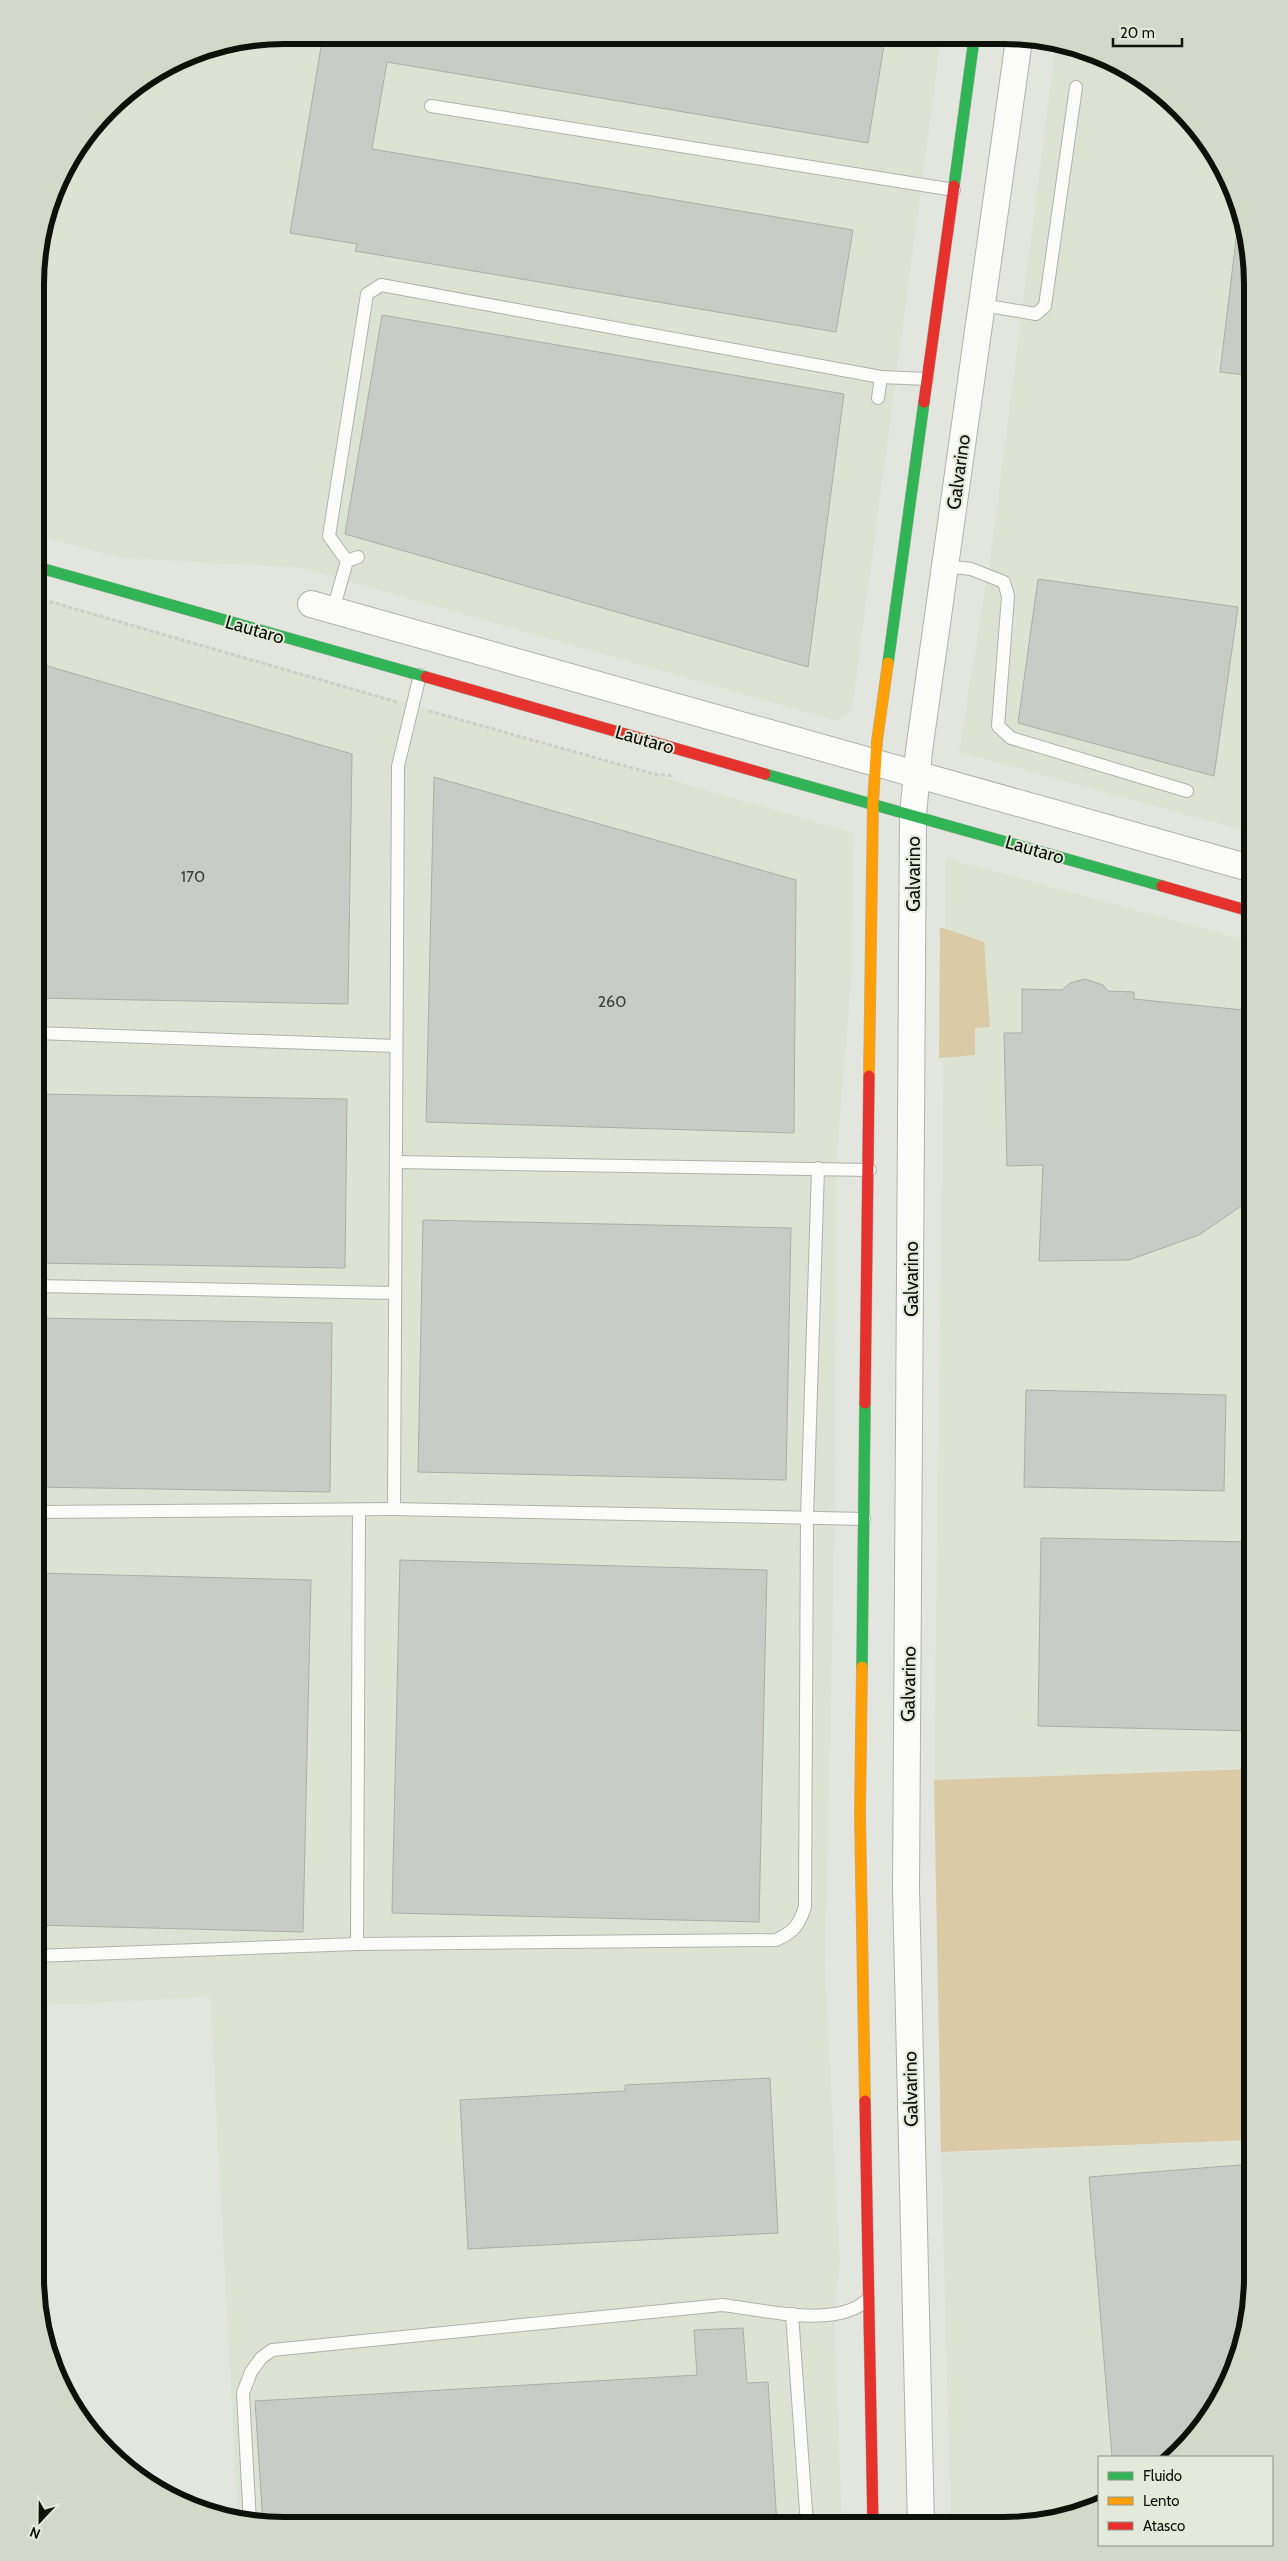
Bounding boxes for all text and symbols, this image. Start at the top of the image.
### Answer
scale bar [1113,15,1182,47]
text: 20 m [1120,24,1155,42]
street label: Galvarino [942,433,975,511]
street label: Lautaro [223,610,287,649]
street label: Lautaro [613,720,677,759]
street label: Lautaro [1003,830,1067,869]
street label: Galvarino [902,836,925,912]
house number: 170 [181,867,205,886]
house number: 260 [598,992,626,1011]
street label: Galvarino [900,1241,923,1317]
street label: Galvarino [896,1646,921,1722]
street label: Galvarino [898,2051,923,2127]
legend [1098,2456,1273,2546]
text: Fluido [1143,2467,1182,2485]
text: Lento [1143,2492,1180,2510]
north arrow [15,2496,65,2546]
text: Atasco [1143,2517,1185,2535]
text: N [27,2523,43,2543]

